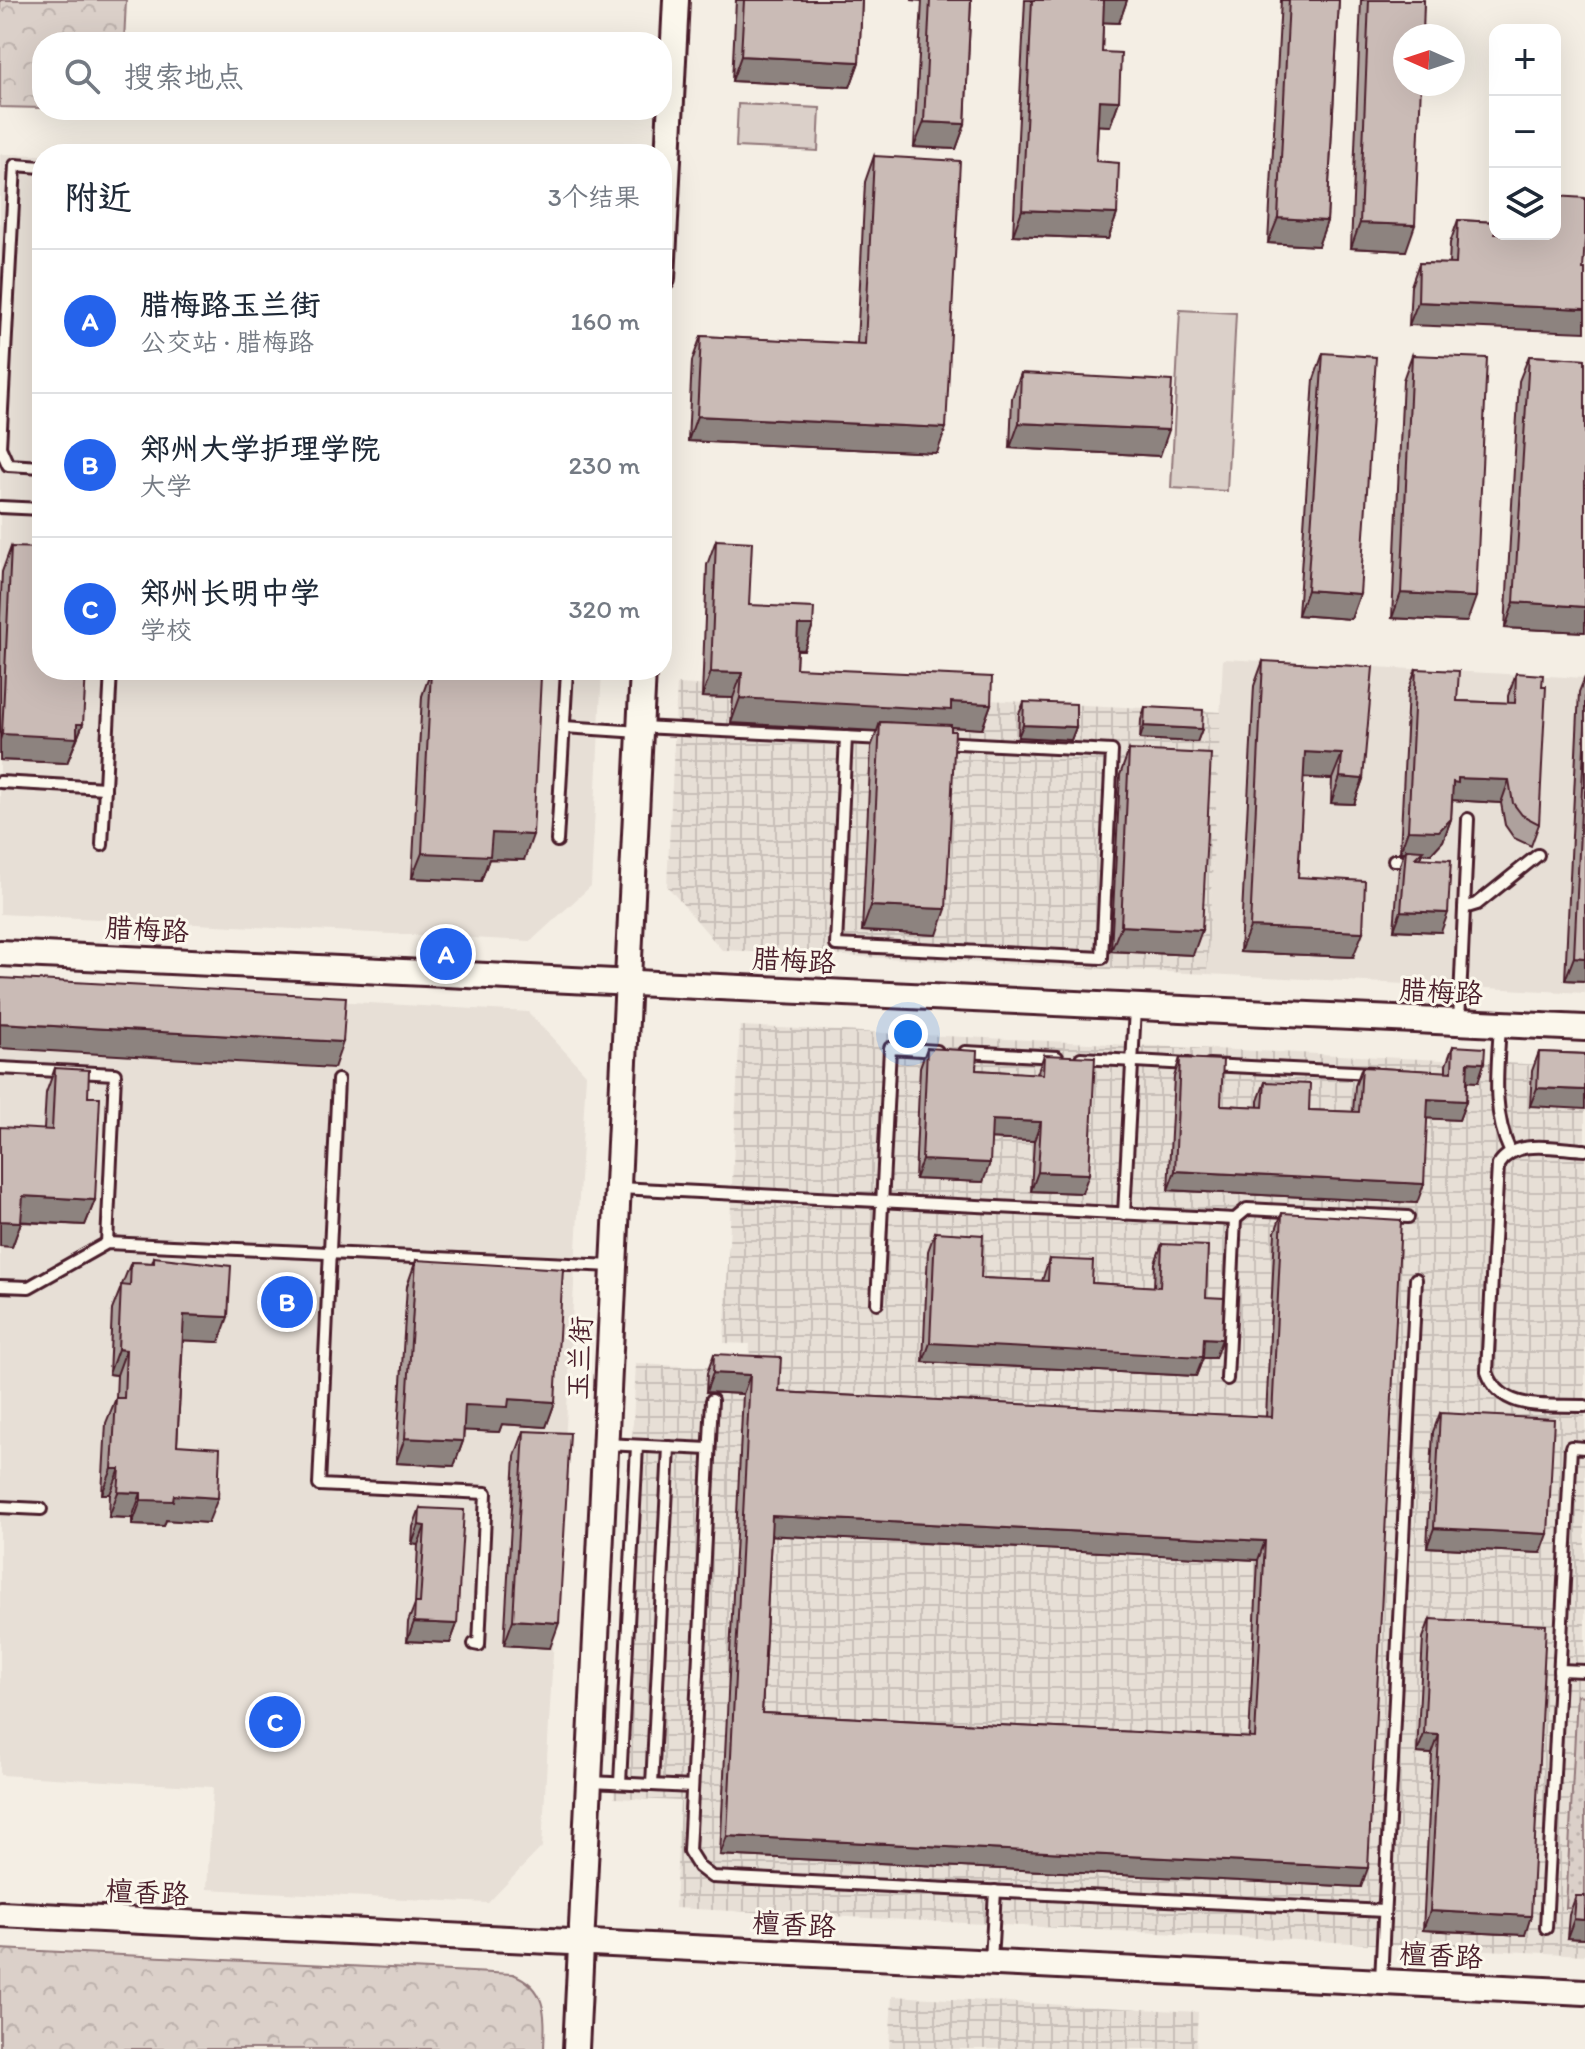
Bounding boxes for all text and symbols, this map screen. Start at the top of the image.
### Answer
north arrow [1393,24,1465,96]
map controls [1489,24,1561,240]
button: + [1489,24,1561,96]
search box [32,32,672,120]
icon: search [60,54,104,98]
text: 搜索地点 [124,58,244,95]
button: − [1489,96,1561,168]
button: layers [1489,168,1561,240]
text: 附近 [64,177,132,218]
text: 3个结果 [548,181,640,213]
text: 腊梅路玉兰街 [140,286,320,323]
text: A [82,305,98,337]
text: 160 m [570,305,640,337]
text: 公交站 · 腊梅路 [140,326,314,358]
text: 郑州大学护理学院 [140,430,380,467]
text: B [82,449,98,481]
text: 230 m [568,449,640,481]
text: 大学 [140,470,192,502]
text: 郑州长明中学 [140,574,320,611]
text: C [82,593,98,625]
text: 320 m [568,593,640,625]
text: 学校 [140,614,192,646]
street label: 腊梅路 [104,910,190,948]
pin: A [420,924,472,984]
street label: 腊梅路 [751,941,837,979]
street label: 腊梅路 [1398,972,1484,1010]
your location [888,1014,928,1054]
pin: B [261,1272,313,1332]
street label: 玉兰街 [560,1315,598,1401]
pin: C [249,1692,301,1752]
street label: 檀香路 [104,1873,190,1911]
street label: 檀香路 [751,1905,837,1943]
street label: 檀香路 [1398,1936,1484,1974]

